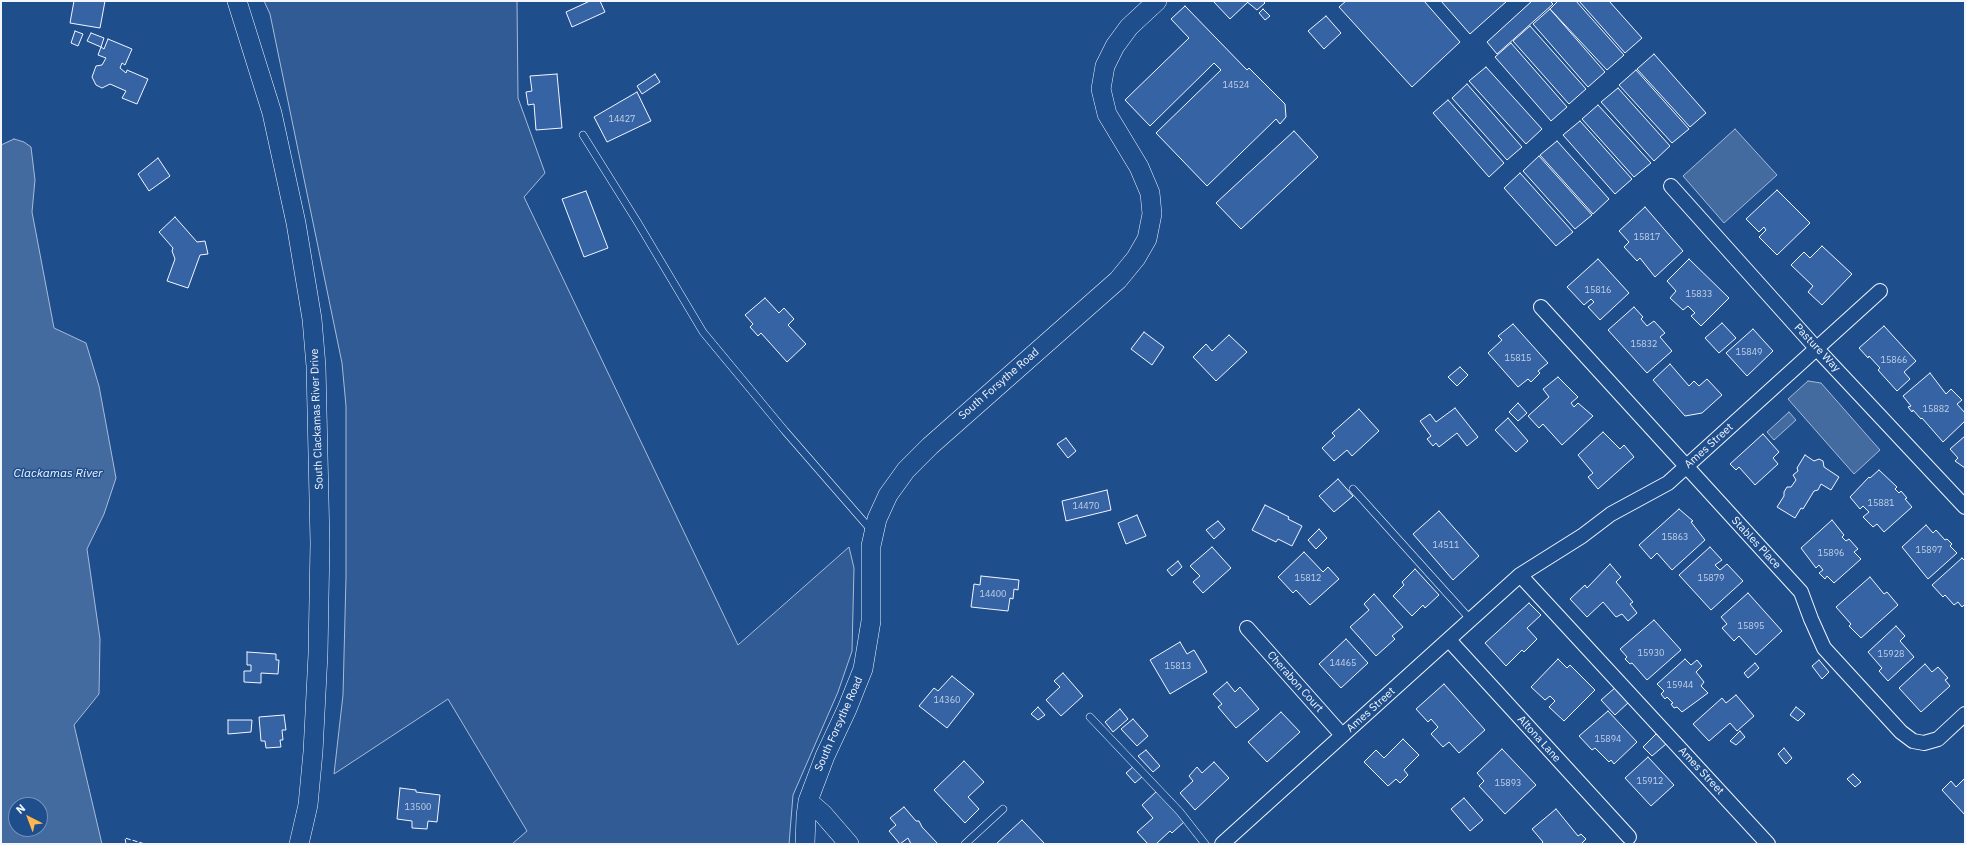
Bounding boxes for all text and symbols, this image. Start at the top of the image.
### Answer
house number: 14524 [1223,80,1249,90]
house number: 14427 [609,114,635,124]
house number: 15817 [1634,232,1660,242]
house number: 15816 [1585,285,1611,295]
house number: 15833 [1686,289,1712,299]
street label: Pasture Way [1791,321,1843,375]
house number: 15832 [1631,339,1657,349]
street label: South Forsythe Road [956,345,1042,423]
house number: 15849 [1736,347,1762,357]
street label: South Clackamas River Drive [308,348,326,490]
house number: 15815 [1505,353,1531,363]
house number: 15866 [1881,355,1907,365]
house number: 15882 [1923,404,1949,414]
street label: Ames Street [1682,421,1736,471]
water label: Clackamas River [14,467,102,481]
house number: 15881 [1868,498,1894,508]
house number: 14470 [1073,501,1099,511]
street label: Stables Place [1728,514,1784,572]
house number: 15863 [1662,532,1688,542]
house number: 14511 [1433,540,1459,550]
house number: 15897 [1916,545,1942,555]
house number: 15896 [1818,548,1844,558]
house number: 15812 [1295,573,1321,583]
house number: 15879 [1698,573,1724,583]
house number: 14400 [980,589,1006,599]
house number: 15895 [1738,621,1764,631]
house number: 15930 [1638,648,1664,658]
street label: Cherabon Court [1264,649,1326,715]
house number: 15928 [1878,649,1904,659]
house number: 14465 [1330,658,1356,668]
house number: 15813 [1165,661,1191,671]
street label: South Forsythe Road [812,675,866,773]
house number: 15944 [1667,680,1693,690]
street label: Ames Street [1344,685,1398,735]
house number: 14360 [934,695,960,705]
street label: Altona Lane [1515,713,1563,765]
house number: 15894 [1595,734,1621,744]
street label: Ames Street [1675,744,1727,798]
house number: 15912 [1637,776,1663,786]
house number: 15893 [1495,778,1521,788]
north arrow [8,797,48,837]
text: N [13,801,28,817]
house number: 13500 [405,802,431,812]

